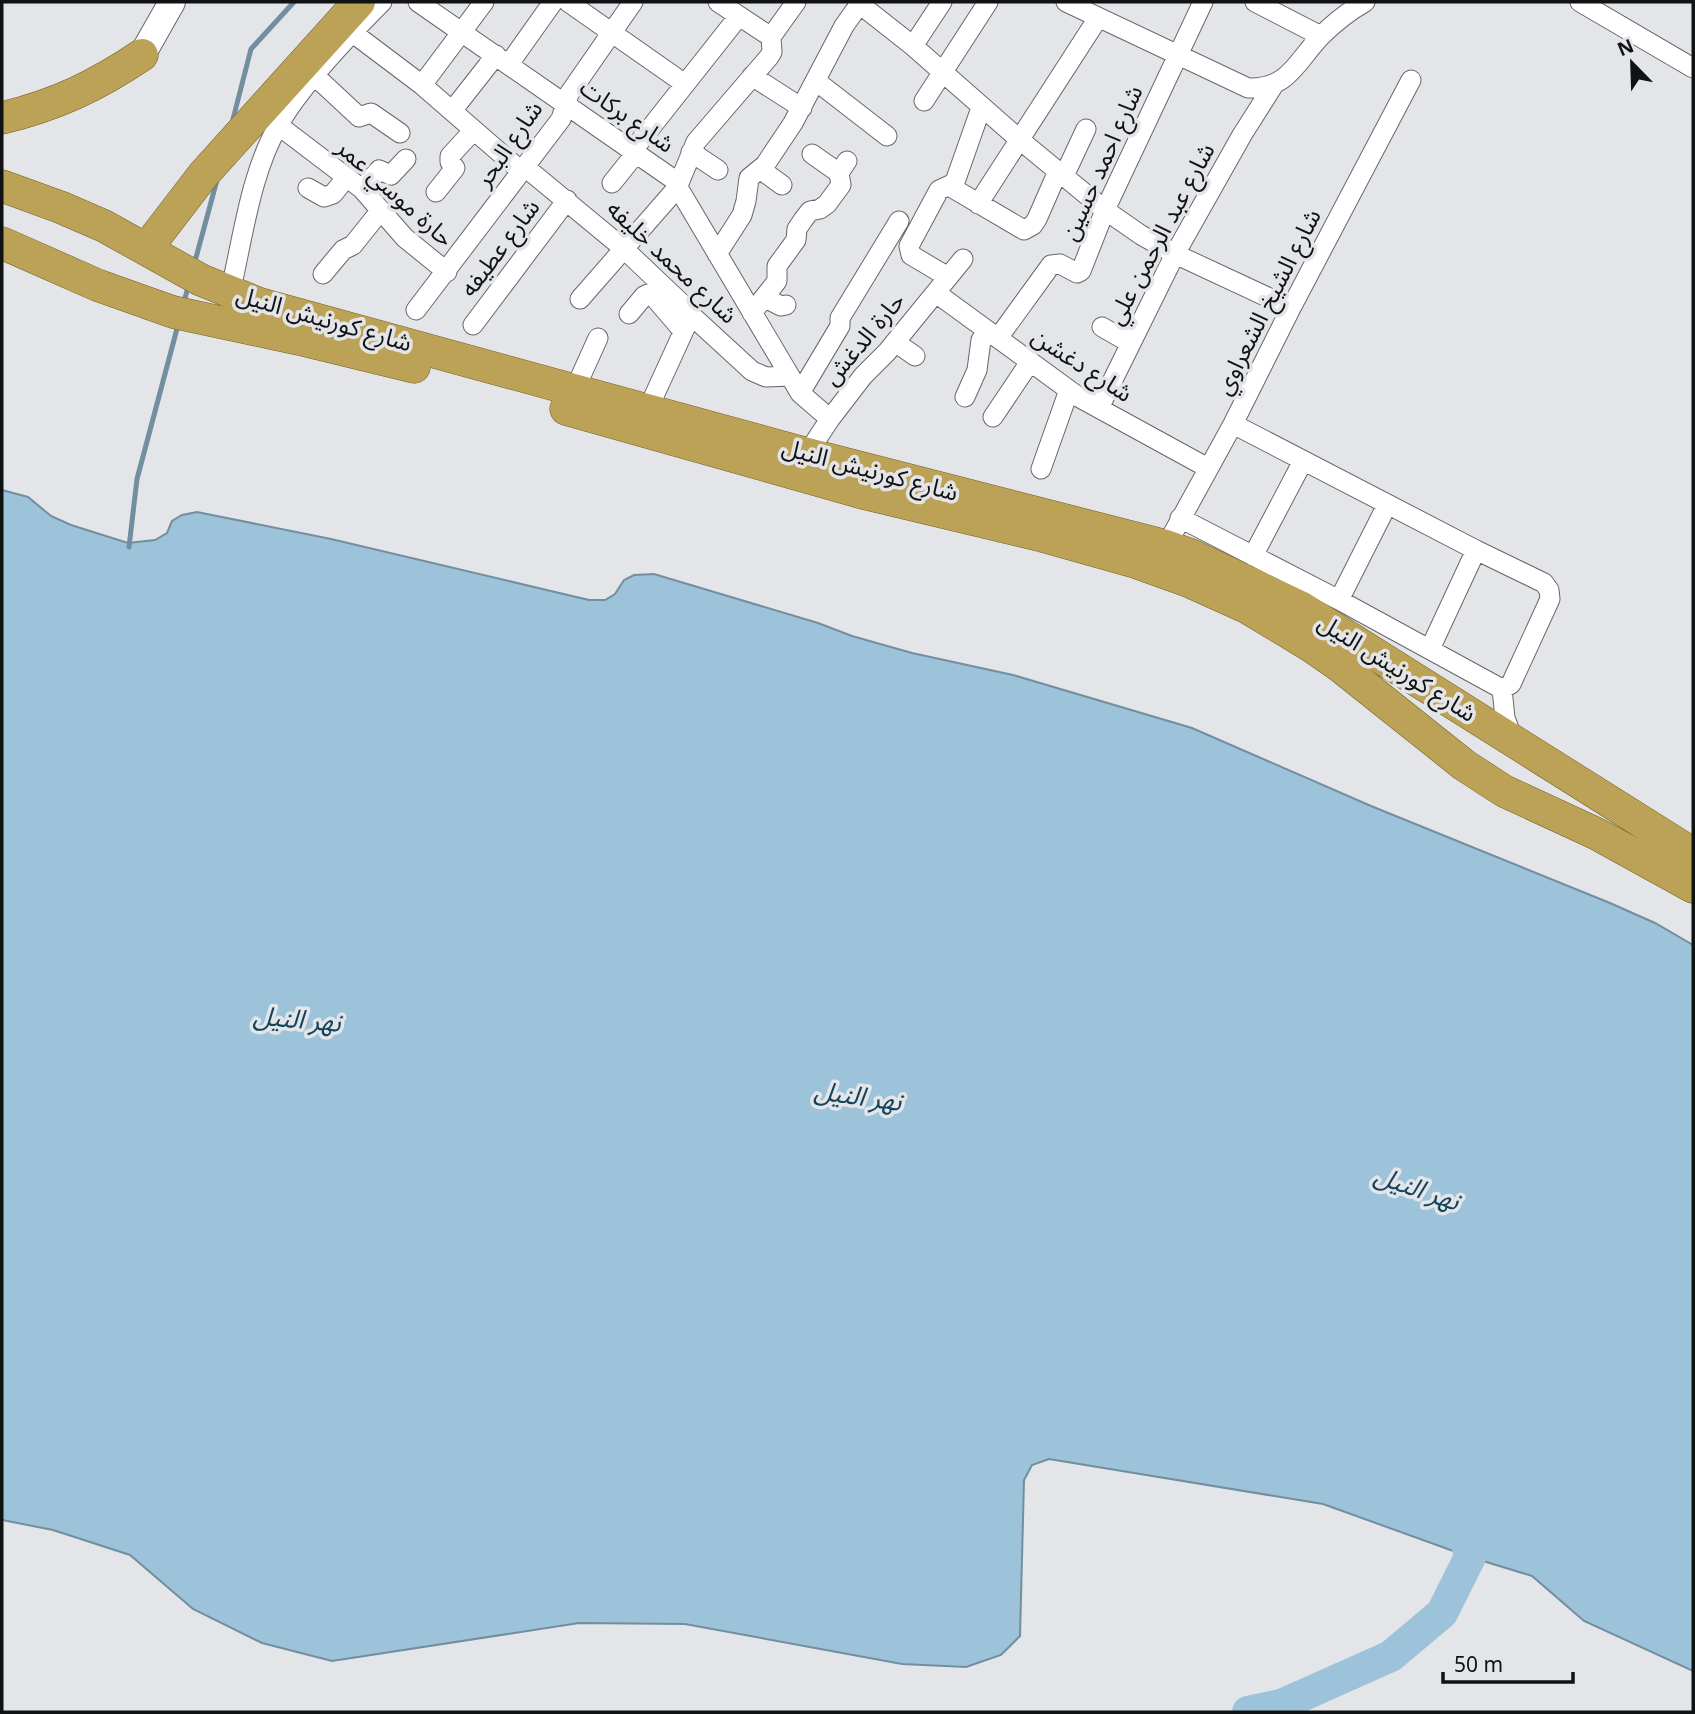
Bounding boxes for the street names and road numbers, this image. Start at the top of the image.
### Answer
street label: شارع بركات [568,64,686,168]
street label: شارع احمد حسين [1045,77,1160,250]
street label: شارع البحر [460,90,558,200]
street label: حارة موسي عمر [322,125,466,262]
street label: شارع عبد الرحمن علي [1092,133,1231,335]
street label: شارع عطيفه [446,187,555,309]
street label: شارع محمد خليفه [593,187,750,338]
street label: شارع الشيخ الشعراوي [1199,200,1338,405]
street label: شارع كورنيش النيل [230,270,418,369]
street label: حارة الدغش [809,280,920,399]
street label: شارع دغشن [1020,313,1144,418]
street label: شارع كورنيش النيل [776,422,964,519]
street label: شارع كورنيش النيل [1306,599,1487,738]

